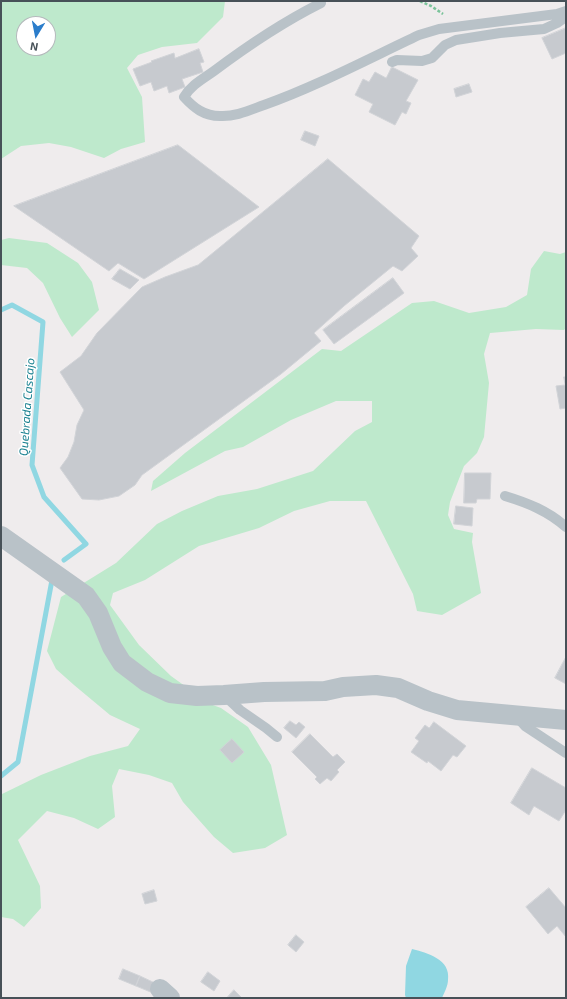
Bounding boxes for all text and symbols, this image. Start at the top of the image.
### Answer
north arrow [16,16,56,56]
text: N [29,40,39,54]
water label: Quebrada Cascajo [16,358,38,456]

